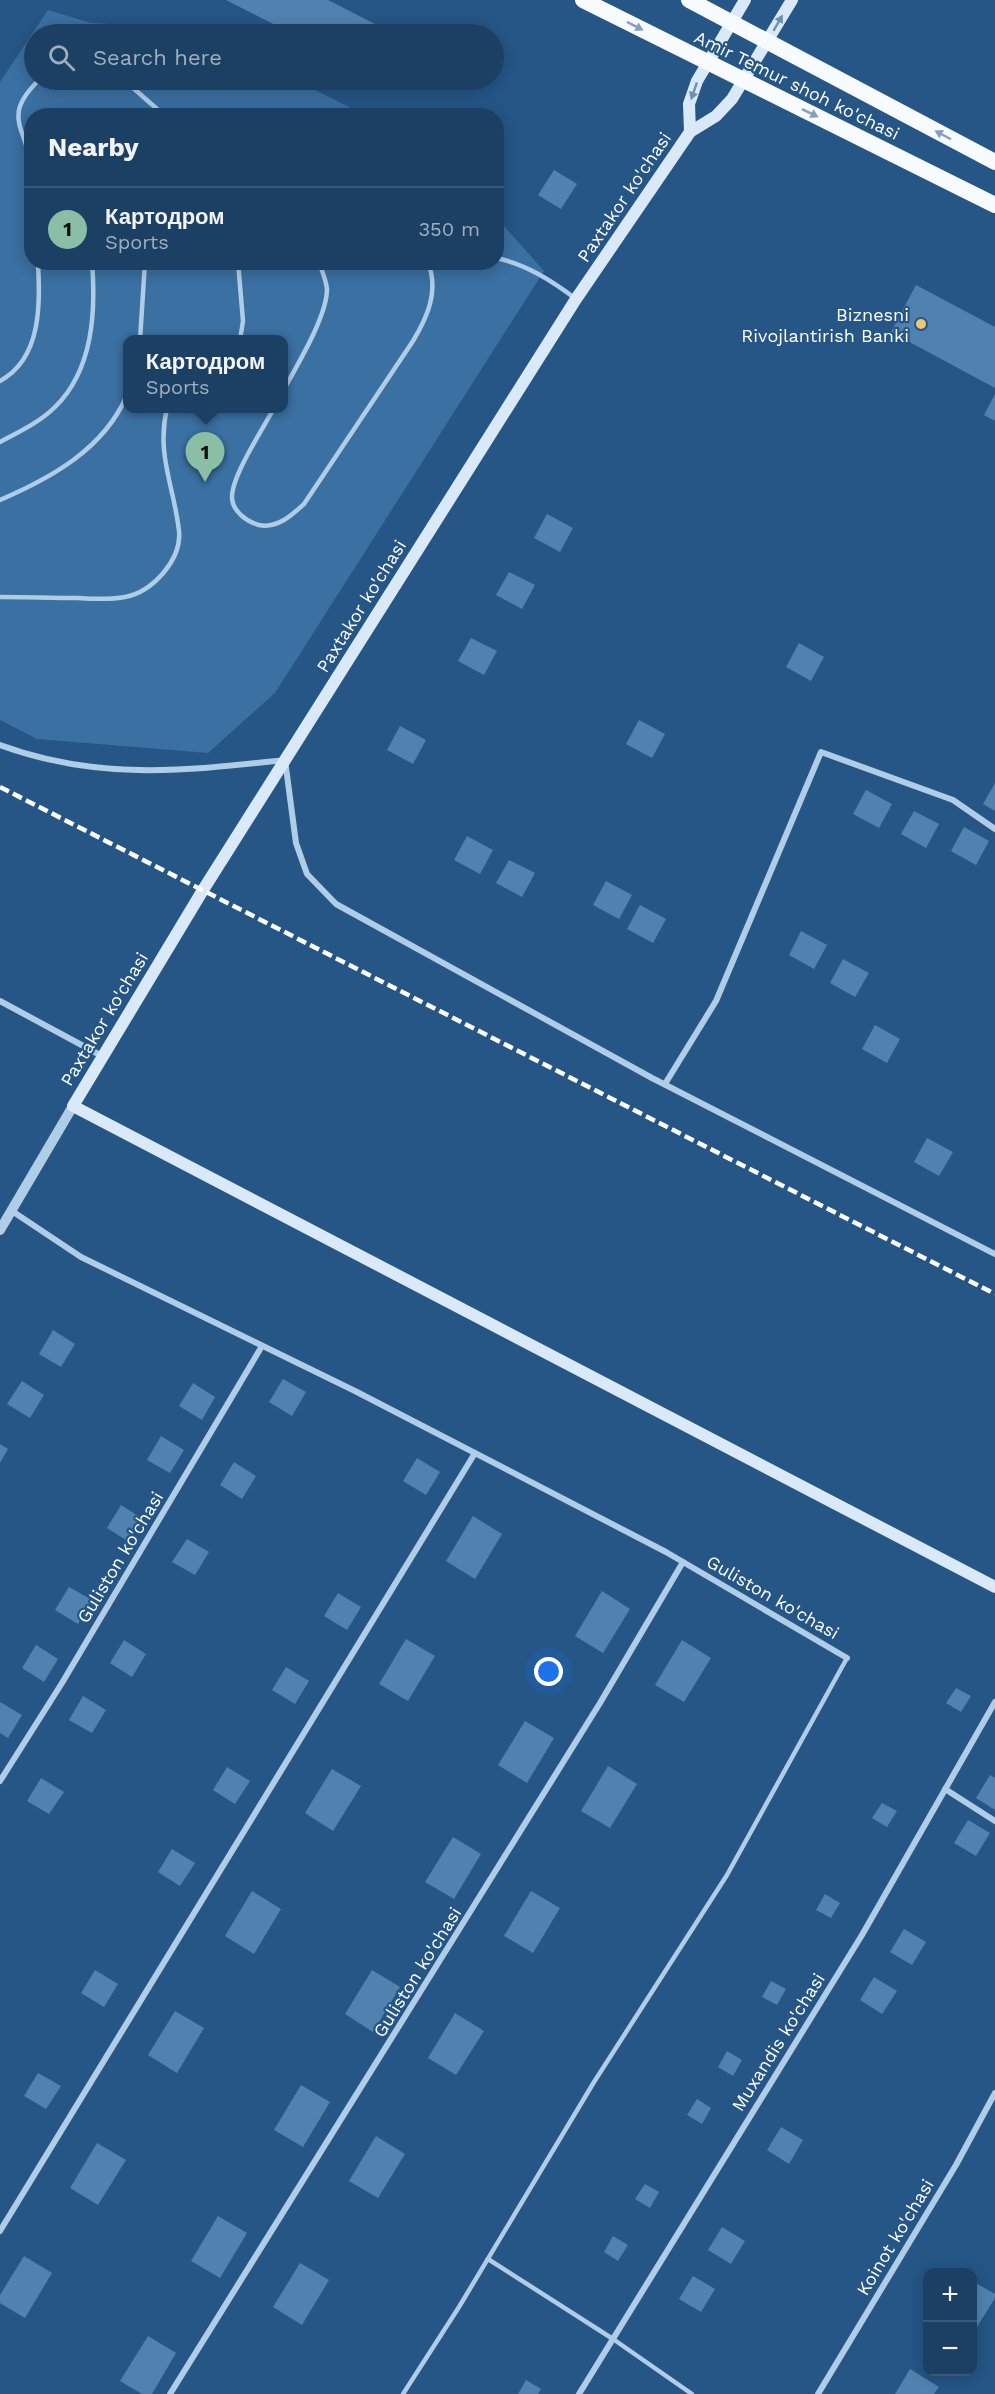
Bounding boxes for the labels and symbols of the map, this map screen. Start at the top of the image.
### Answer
one-way arrow [773,15,784,31]
one-way arrow [626,21,644,31]
street label: Amir Temur shoh ko'chasi [691,26,903,144]
one-way arrow [688,82,698,100]
one-way arrow [801,108,818,117]
street label: Paxtakor ko'chasi [573,128,675,266]
one-way arrow [935,130,952,140]
place label: Biznesni Rivojlantirish Banki [741,304,909,346]
marker: Biznesni Rivojlantirish Banki [914,317,928,331]
pin: 1 [186,432,224,482]
street label: Paxtakor ko'chasi [312,536,410,676]
street label: Paxtakor ko'chasi [56,948,152,1090]
street label: Guliston ko'chasi [73,1488,167,1626]
street label: Guliston ko'chasi [703,1551,843,1643]
your location [534,1657,563,1686]
street label: Guliston ko'chasi [369,1903,465,2041]
street label: Muxandis ko'chasi [727,1969,829,2115]
street label: Koinot ko'chasi [852,2175,938,2299]

